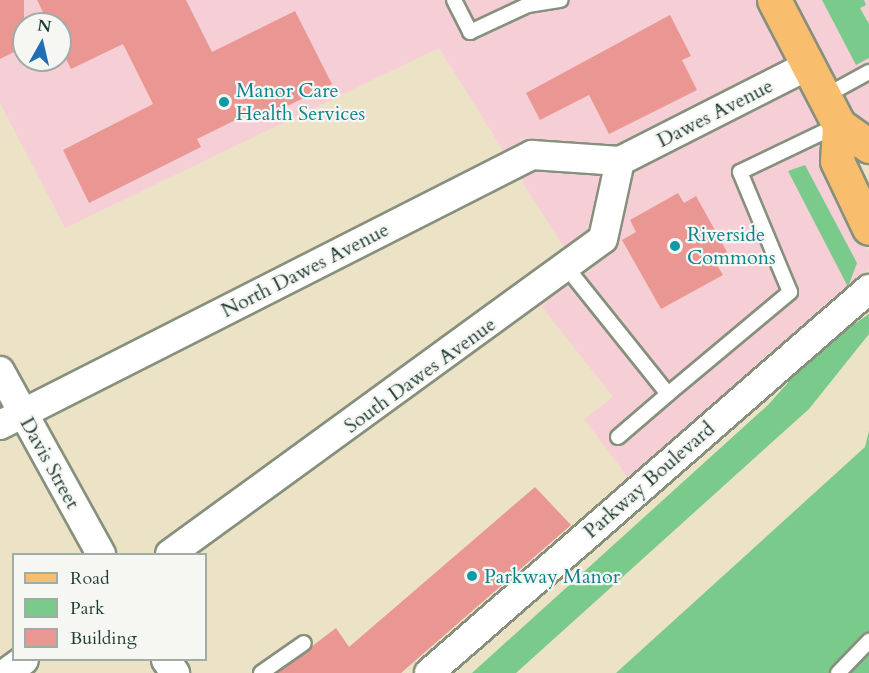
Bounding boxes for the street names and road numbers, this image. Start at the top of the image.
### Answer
street label: Dawes Avenue [653,73,777,153]
street label: North Dawes Avenue [217,217,393,323]
street label: South Dawes Avenue [340,312,500,438]
street label: Davis Street [15,413,85,513]
street label: Parkway Boulevard [579,417,719,543]

